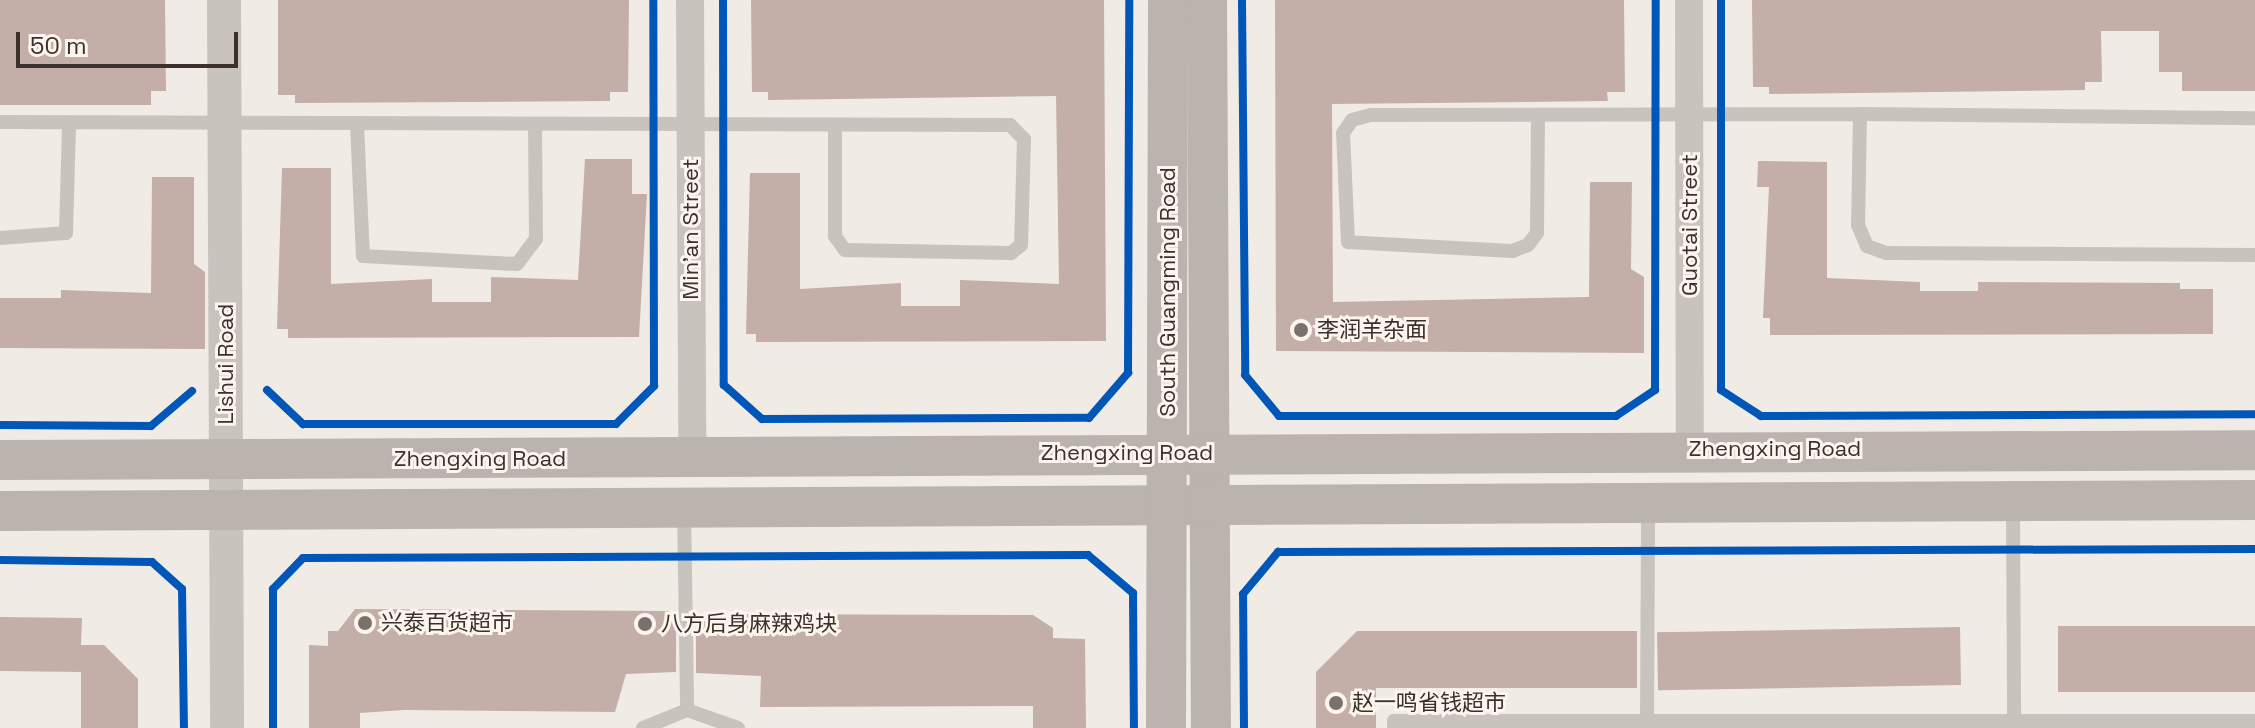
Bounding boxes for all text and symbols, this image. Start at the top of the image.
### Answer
scale bar [20,16,242,66]
text: 50 m [30,30,87,61]
street label: Guotai Street [1677,154,1703,296]
street label: Min'an Street [678,158,704,300]
street label: South Guangming Road [1155,167,1181,417]
street label: Lishui Road [213,304,239,424]
place label: 李润羊杂面 [1317,317,1427,343]
marker: 李润羊杂面 [1292,321,1310,339]
street label: Zhengxing Road [1689,436,1861,462]
street label: Zhengxing Road [1041,440,1213,466]
street label: Zhengxing Road [394,446,566,472]
place label: 兴泰百货超市 [381,610,513,636]
place label: 八方后身麻辣鸡块 [661,611,837,637]
marker: 兴泰百货超市 [356,614,374,632]
marker: 八方后身麻辣鸡块 [636,615,654,633]
place label: 赵一鸣省钱超市 [1352,690,1506,716]
marker: 赵一鸣省钱超市 [1327,694,1345,712]

